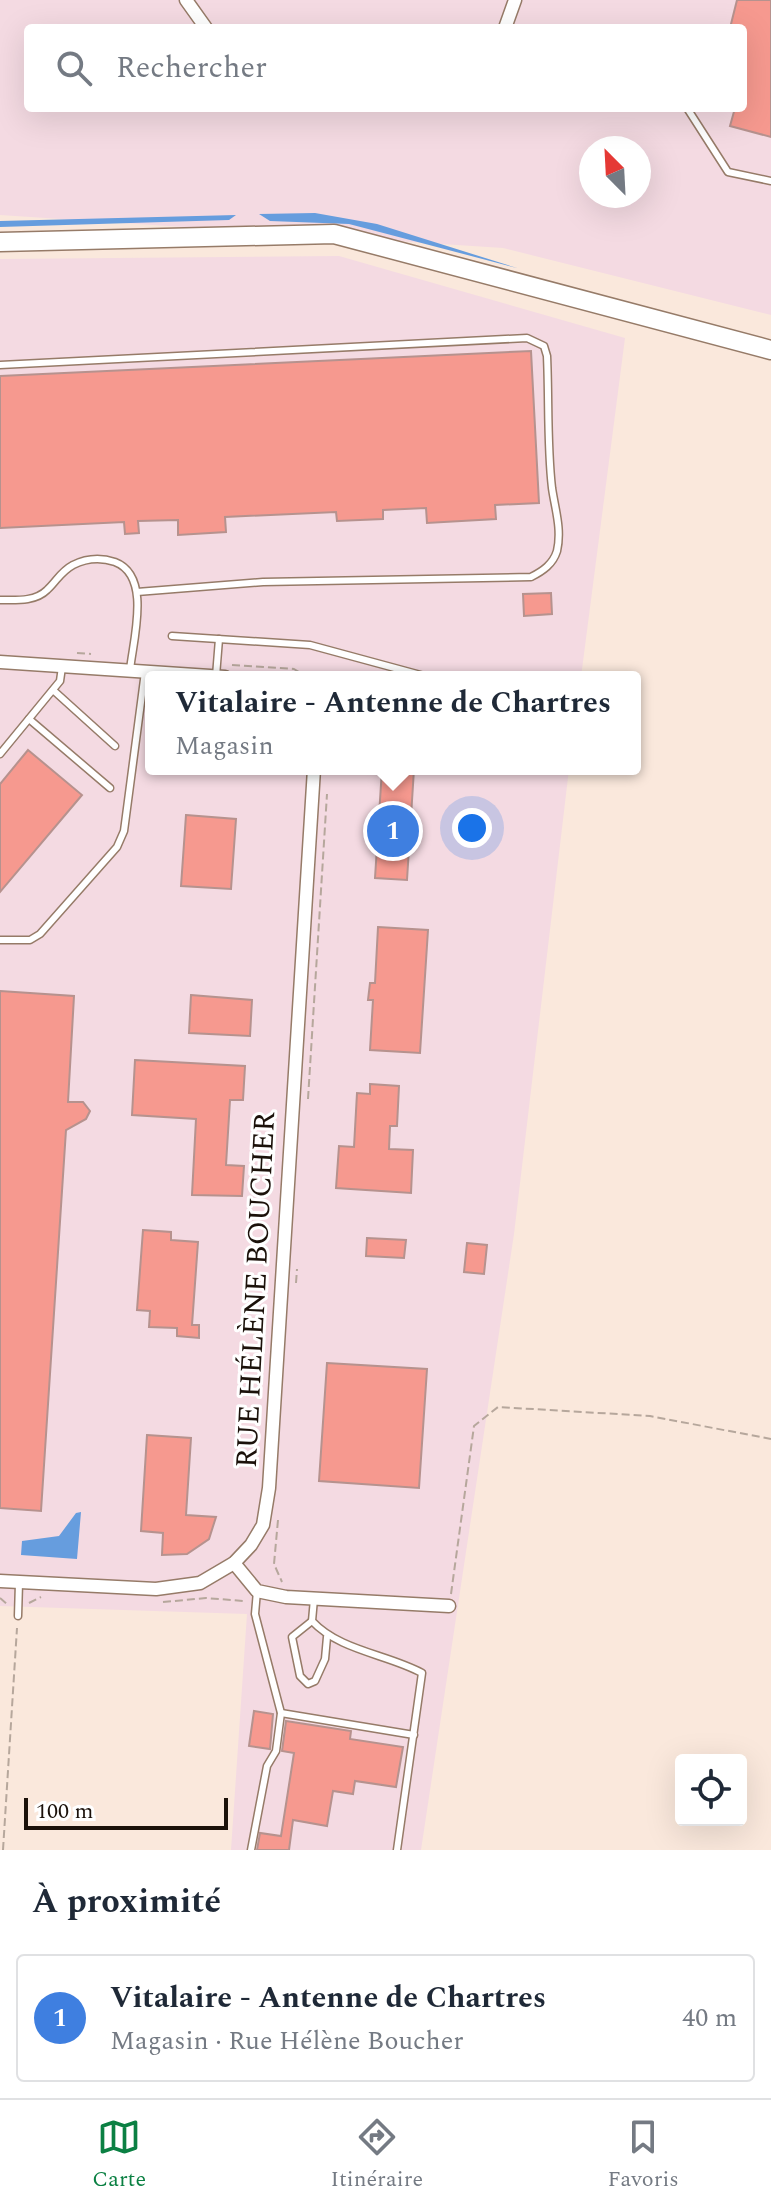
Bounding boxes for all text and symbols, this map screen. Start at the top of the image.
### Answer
search box [24,24,747,112]
text: Rechercher [116,45,267,91]
icon: search [52,46,96,90]
north arrow [579,136,651,208]
popup [145,671,641,775]
text: Vitalaire - Antenne de Chartres [175,680,611,726]
text: Magasin [175,726,274,766]
pin: 1 [367,801,419,861]
your location [452,808,492,848]
street label: RUE HÉLÈNE BOUCHER [224,1111,288,1469]
map controls [675,1754,747,1826]
button: locate [675,1754,747,1826]
scale bar [24,1794,228,1830]
text: 100 m [36,1795,93,1828]
text: À proximité [32,1876,221,1928]
text: Vitalaire - Antenne de Chartres [110,1975,546,2021]
text: 1 [53,1998,67,2038]
text: 40 m [682,1998,737,2038]
text: Magasin · Rue Hélène Boucher [110,2021,464,2061]
tab: Carte [92,2115,146,2196]
tab: Itinéraire [330,2115,423,2196]
tab: Favoris [607,2115,679,2196]

